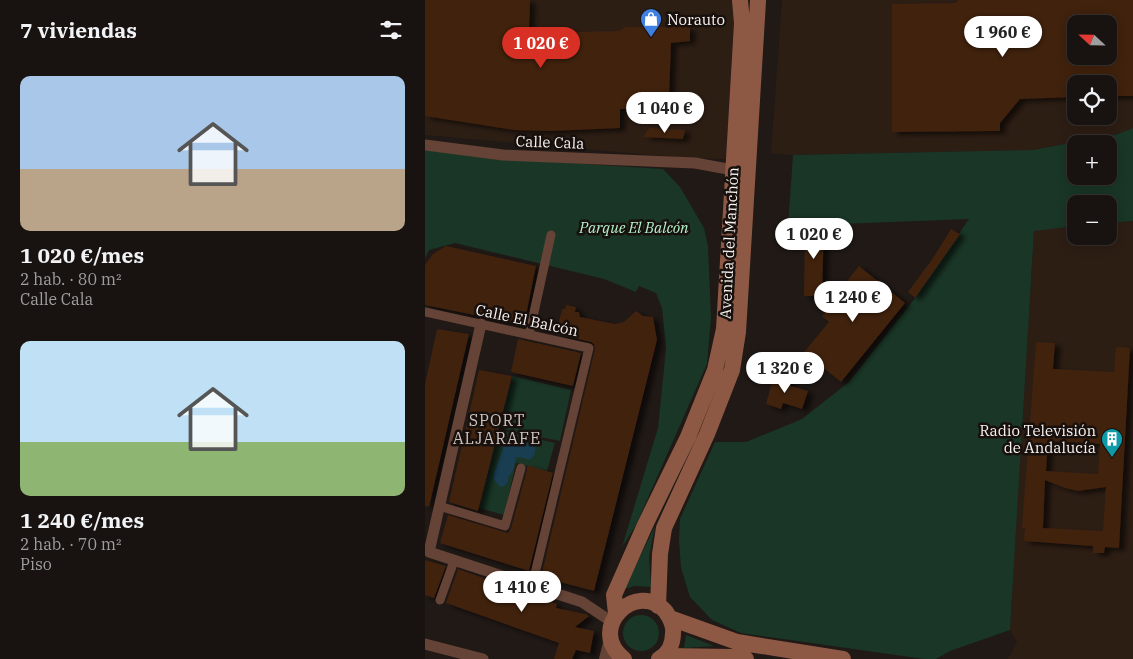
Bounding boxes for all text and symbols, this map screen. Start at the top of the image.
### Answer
shop icon: Norauto [639,7,663,38]
place label: Norauto [667,10,725,29]
pin: 1 960 € [957,15,1049,58]
north arrow [1067,15,1117,65]
map controls [1067,15,1117,245]
text: 7 viviendas [20,16,137,44]
icon: filters [377,16,405,44]
text: 1 960 € [975,22,1031,42]
pin: 1 020 € [495,27,587,69]
text: 1 020 € [513,33,569,53]
button: locate [1067,75,1117,125]
pin: 1 040 € [619,92,711,134]
text: 1 040 € [637,98,693,118]
icon: home [168,109,258,199]
street label: Calle Cala [515,131,585,153]
button: + [1067,135,1117,185]
street label: Avenida del Manchón [716,166,742,319]
button: − [1067,195,1117,245]
park label: Parque El Balcón [578,218,689,237]
pin: 1 020 € [768,218,860,260]
text: 1 020 € [786,224,842,244]
text: 1 020 €/mes [20,241,144,269]
text: 2 hab. · 80 m² [20,269,122,289]
pin: 1 240 € [807,280,899,323]
text: 1 240 € [825,287,881,307]
text: Calle Cala [20,289,93,309]
street label: Calle El Balcón [474,300,580,340]
pin: 1 320 € [739,352,831,394]
text: 1 320 € [757,358,813,378]
icon: home [168,374,258,464]
district label: SPORT ALJARAFE [453,410,541,448]
place label: Radio Televisión de Andalucía [979,421,1096,457]
building icon: Radio Televisión de Andalucía [1100,427,1124,458]
text: 1 240 €/mes [20,506,144,534]
text: 2 hab. · 70 m² [20,534,122,554]
text: Piso [20,554,52,574]
pin: 1 410 € [476,570,568,613]
text: 1 410 € [494,577,550,597]

